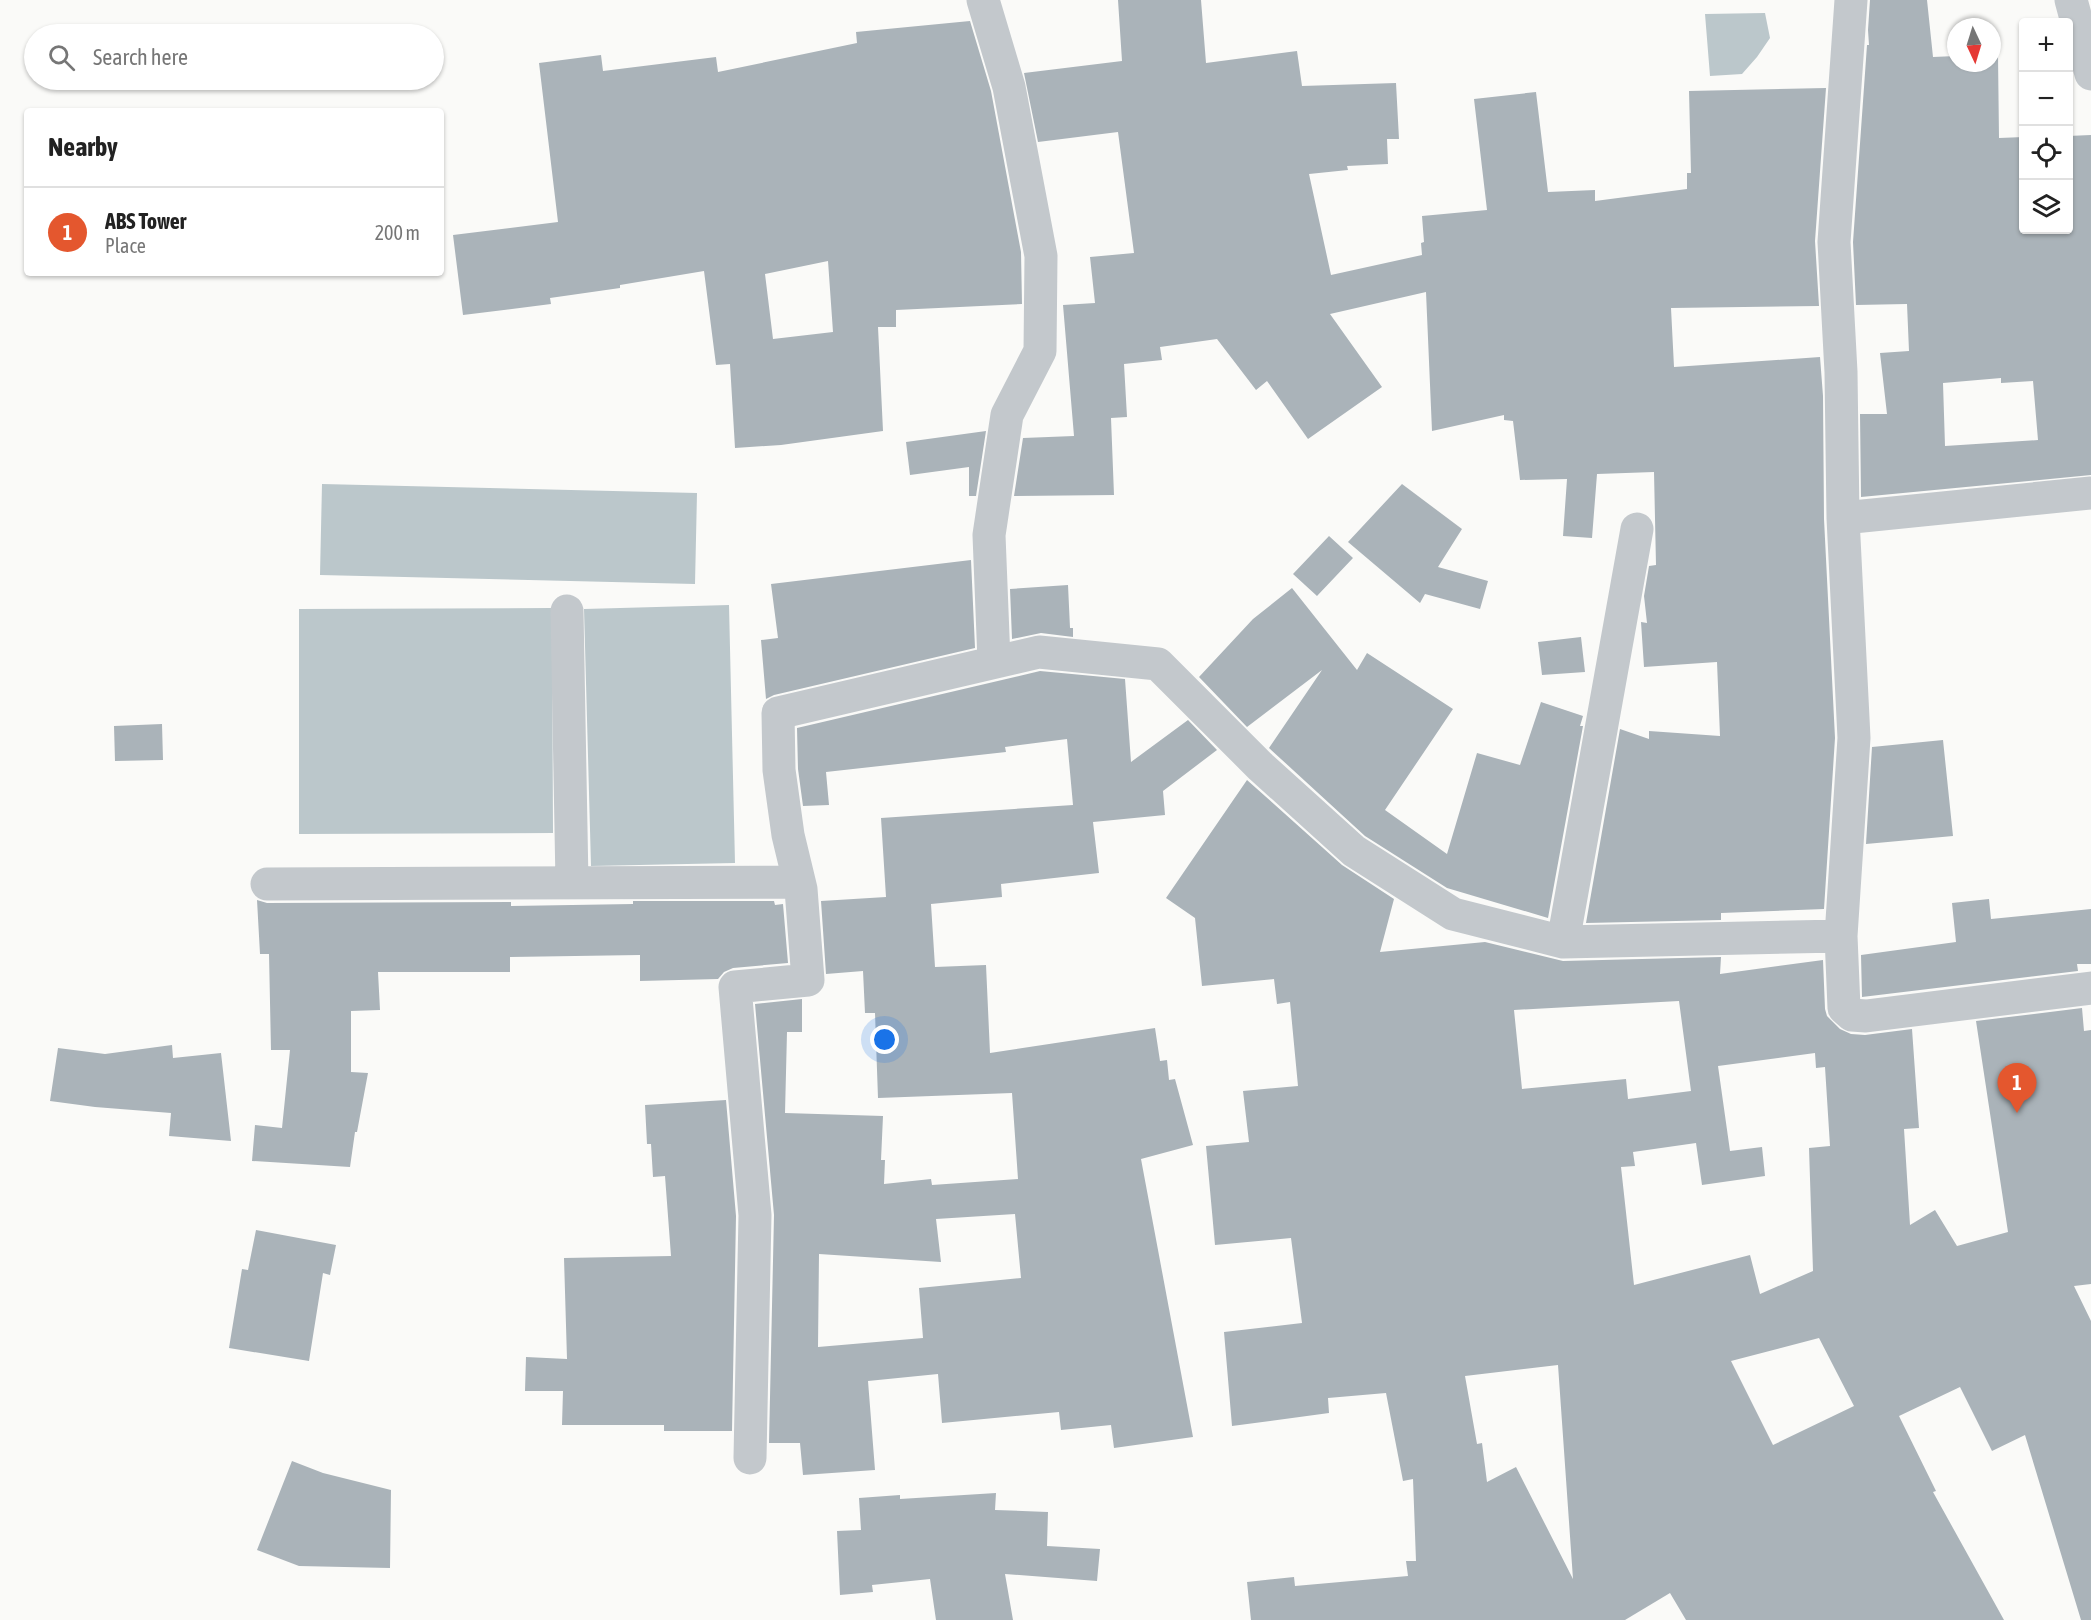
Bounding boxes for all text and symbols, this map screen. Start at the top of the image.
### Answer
north arrow [1947,18,2001,72]
map controls [2019,18,2073,234]
button: + [2019,18,2073,72]
search box [24,24,444,90]
icon: search [45,41,78,74]
text: Search here [93,44,188,70]
button: − [2019,72,2073,126]
button: locate [2019,126,2073,180]
text: Nearby [48,132,118,162]
button: layers [2019,180,2073,234]
text: ABS Tower [105,208,186,234]
text: 1 [63,221,72,244]
text: 200 m [375,221,420,244]
text: Place [105,234,146,257]
your location [870,1025,899,1054]
pin: 1 [1998,1064,2036,1113]

